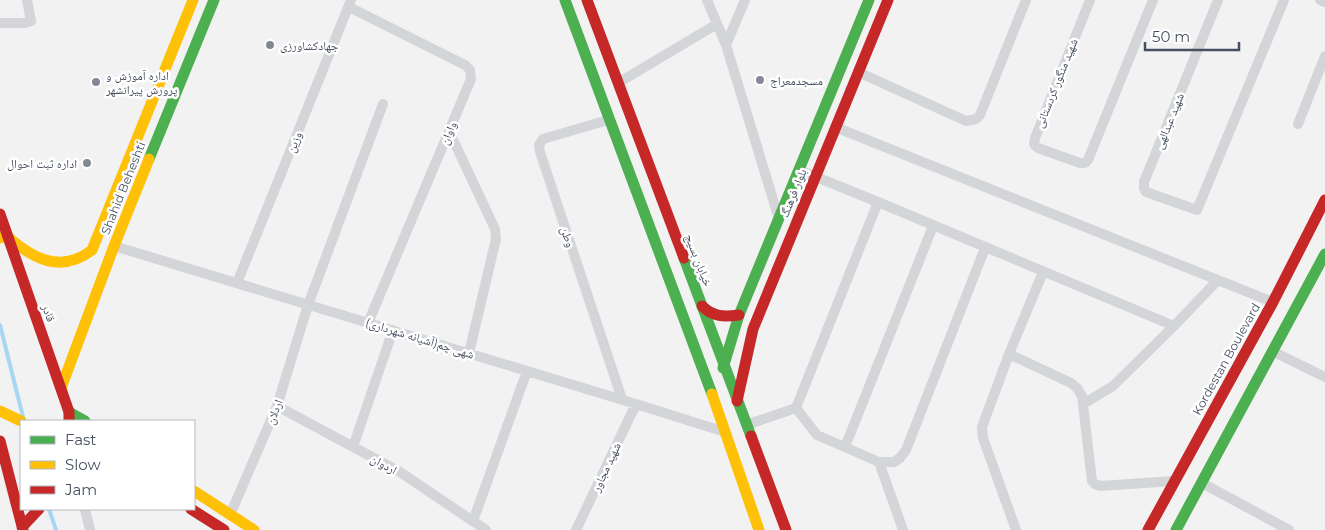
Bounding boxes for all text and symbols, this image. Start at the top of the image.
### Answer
scale bar [1145,20,1239,52]
text: 50 m [1152,27,1190,46]
street label: شهید منگور کردستانی [1031,36,1081,130]
place label: جهادکشاورزی [280,38,339,53]
marker: جهادکشاورزی [264,39,276,51]
place label: اداره آموزش و پرورش پیرانشهر [105,68,178,97]
place label: مسجدمعراج [770,73,823,88]
marker: مسجدمعراج [754,74,766,86]
marker: اداره آموزش و پرورش پیرانشهر [90,76,102,88]
street label: شهید عبدالهی [1151,91,1187,151]
street label: واوان [436,119,460,147]
street label: وزین [283,129,305,155]
street label: Shahid Beheshti [98,139,148,237]
place label: اداره ثبت احوال [7,156,77,171]
marker: اداره ثبت احوال [81,157,93,169]
street label: بلوار فرهنگ [776,166,810,220]
street label: وطن [558,225,578,249]
street label: خیابان بسیج [682,232,716,289]
street label: Kordestan Boulevard [1189,300,1263,418]
street label: قادر [39,301,59,324]
street label: شهی چم(آشیانه شهرداری) [364,314,476,363]
street label: اردلان [262,397,286,427]
legend [20,420,195,510]
text: Fast [65,430,96,449]
street label: شهید مجاور [588,440,624,495]
street label: اردوان [368,451,400,477]
text: Slow [65,455,101,474]
text: Jam [64,480,97,499]

